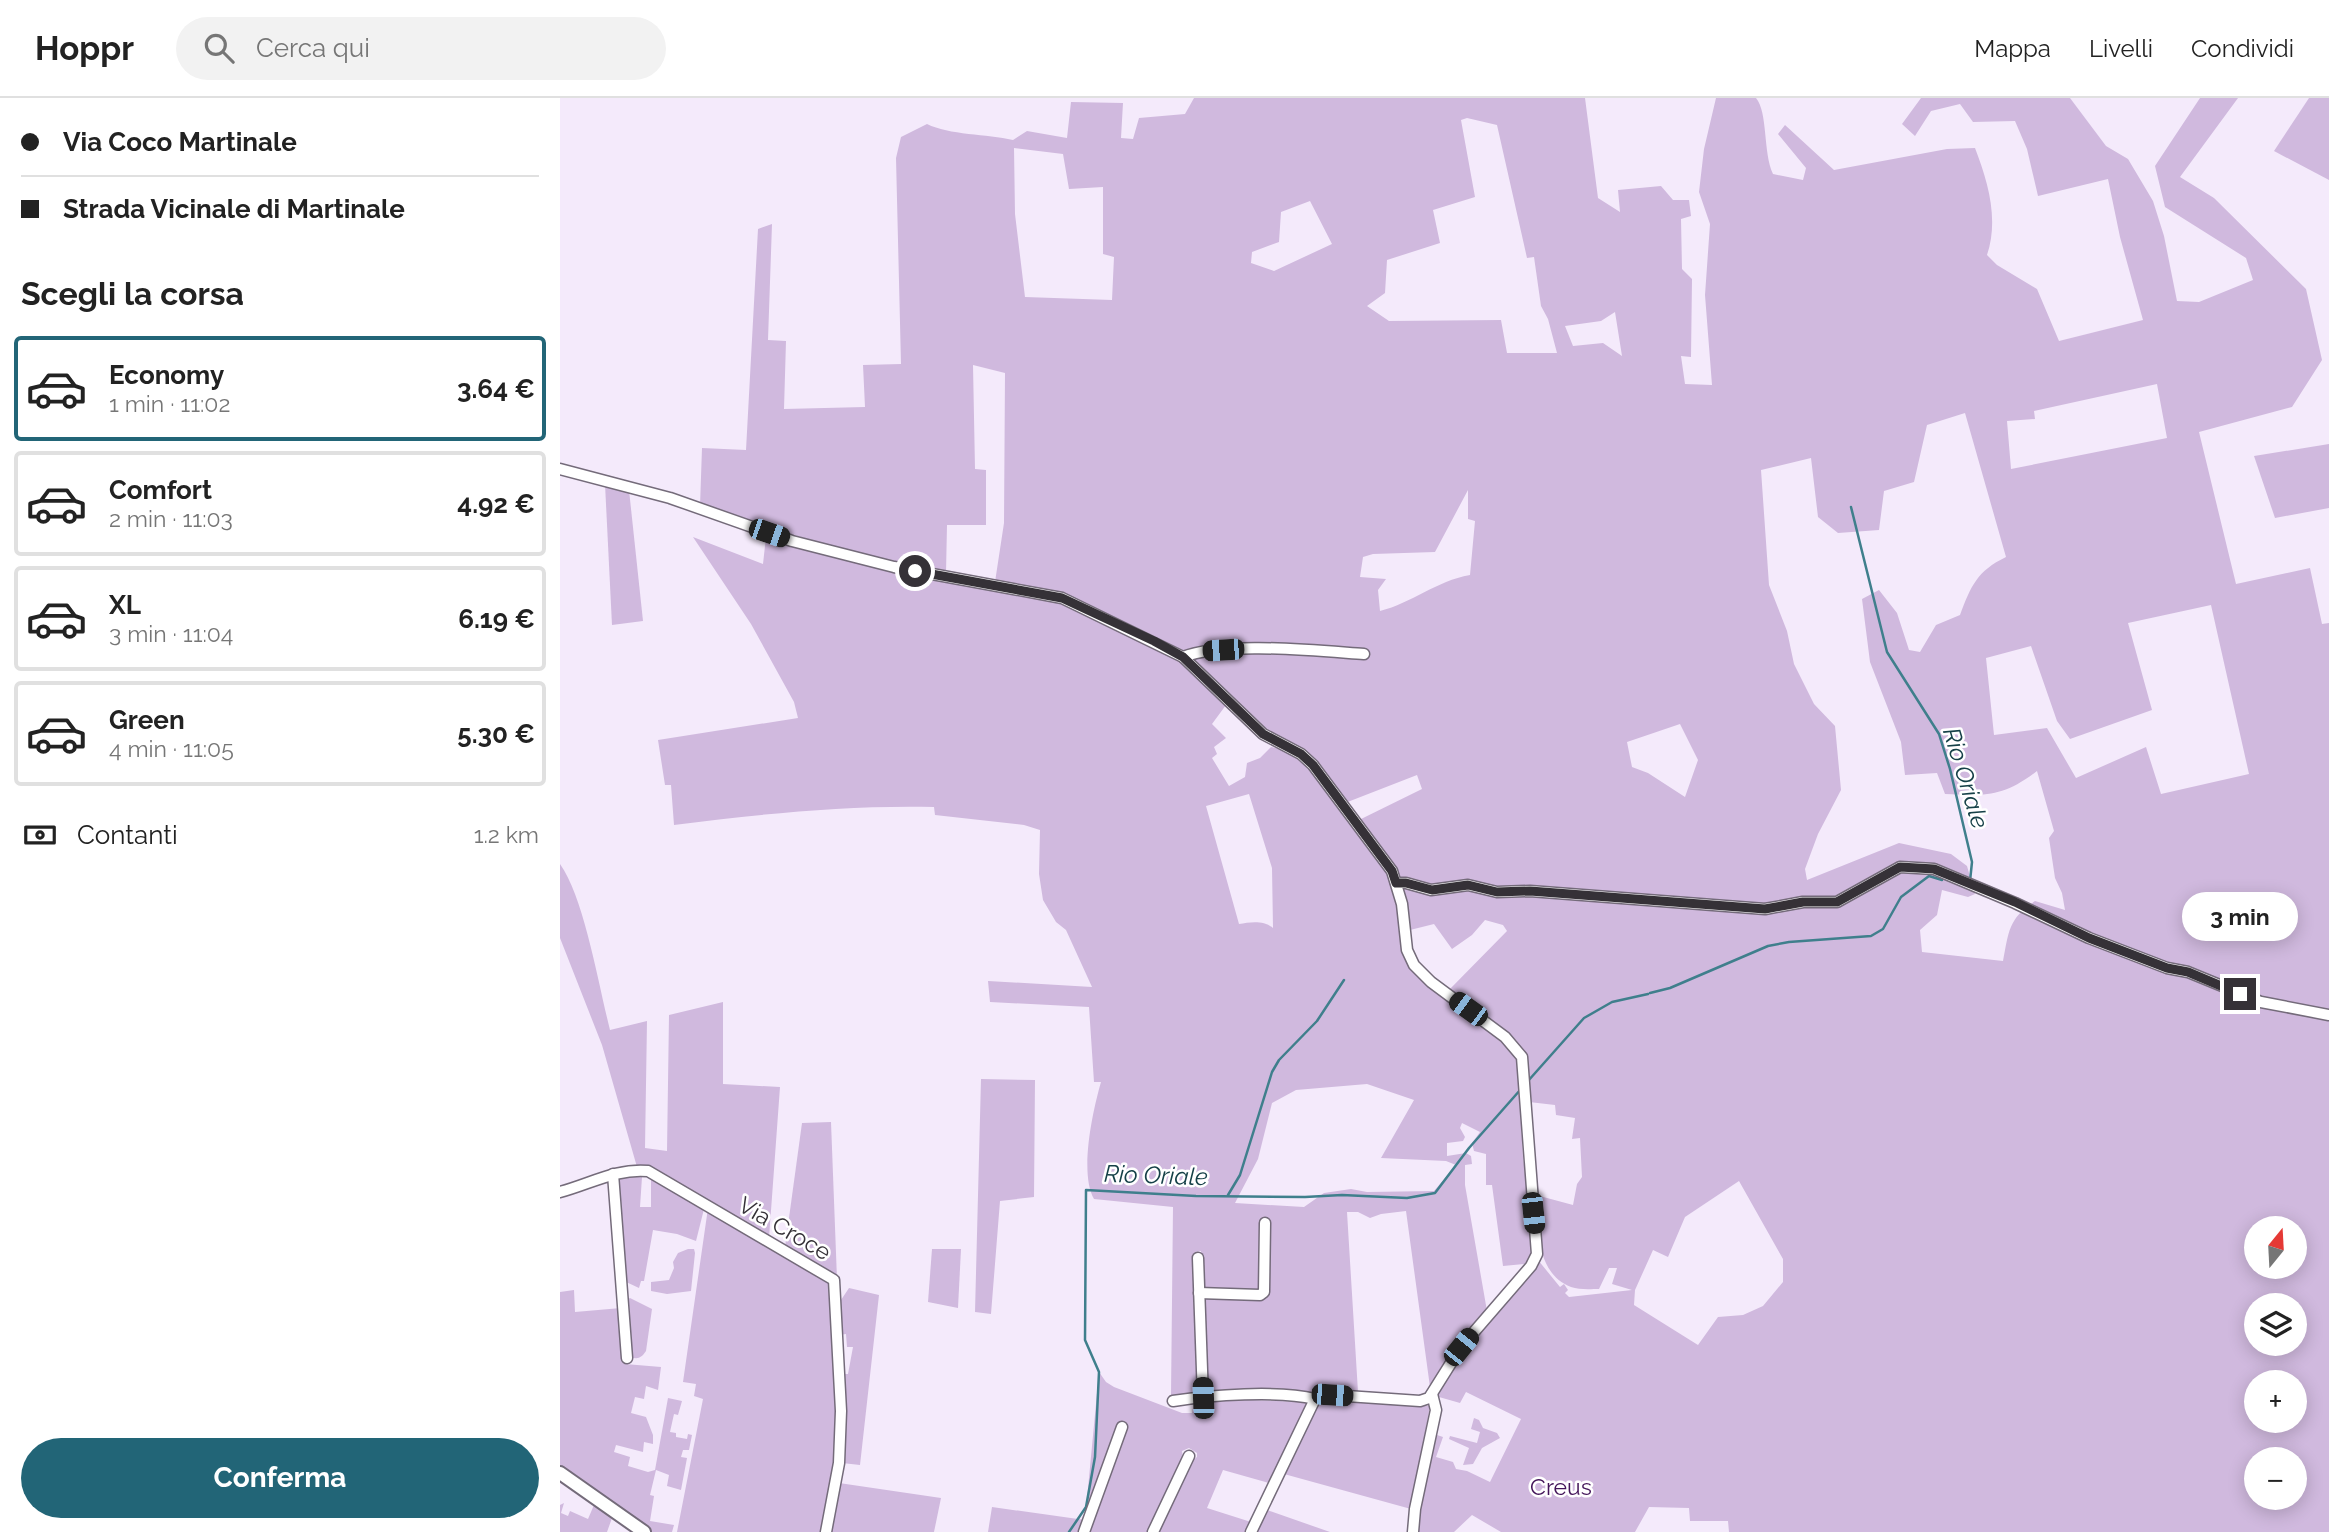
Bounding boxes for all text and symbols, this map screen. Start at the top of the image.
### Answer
search box [176,17,666,80]
text: Hoppr [35,29,134,68]
icon: search [200,29,238,67]
text: Cerca qui [256,33,370,63]
text: Mappa [1974,34,2051,63]
text: Livelli [2089,34,2153,63]
text: Condividi [2191,34,2294,63]
text: Via Coco Martinale [63,127,297,157]
text: Strada Vicinale di Martinale [63,194,405,224]
text: Scegli la corsa [21,275,244,312]
icon: car [25,357,88,420]
text: Economy [109,360,224,390]
text: 3.64 € [457,374,535,404]
text: 1 min · 11:02 [109,390,230,417]
icon: car [25,472,88,535]
text: Comfort [109,475,212,505]
text: 4.92 € [457,489,535,519]
text: 2 min · 11:03 [109,505,233,532]
car [746,516,793,550]
route start [899,555,931,587]
icon: car [25,587,88,650]
text: XL [109,590,141,620]
text: 6.19 € [458,604,535,634]
text: 3 min · 11:04 [109,620,233,647]
car [1202,638,1245,662]
icon: car [25,702,88,765]
text: Green [109,705,185,735]
text: 5.30 € [457,719,535,749]
water label: Rio Oriale [1937,724,1995,832]
text: 4 min · 11:05 [109,735,234,762]
icon: cash [21,816,59,854]
text: Contanti [77,820,178,850]
text: 1.2 km [474,821,539,848]
callout: 3 min [2182,892,2298,942]
text: 3 min [2210,903,2270,930]
route end [2224,978,2256,1010]
car [1445,988,1492,1030]
water label: Rio Oriale [1104,1159,1209,1191]
street label: Via Croce [734,1191,836,1265]
car [1521,1191,1546,1235]
north arrow [2244,1216,2306,1279]
map controls [2244,1216,2307,1510]
button: layers [2244,1293,2307,1356]
car [1440,1324,1483,1370]
button: + [2244,1370,2307,1433]
car [1192,1377,1215,1419]
car [1311,1383,1354,1407]
button: Conferma [21,1438,539,1518]
button: − [2244,1447,2307,1510]
park label: Creus [1530,1473,1592,1500]

